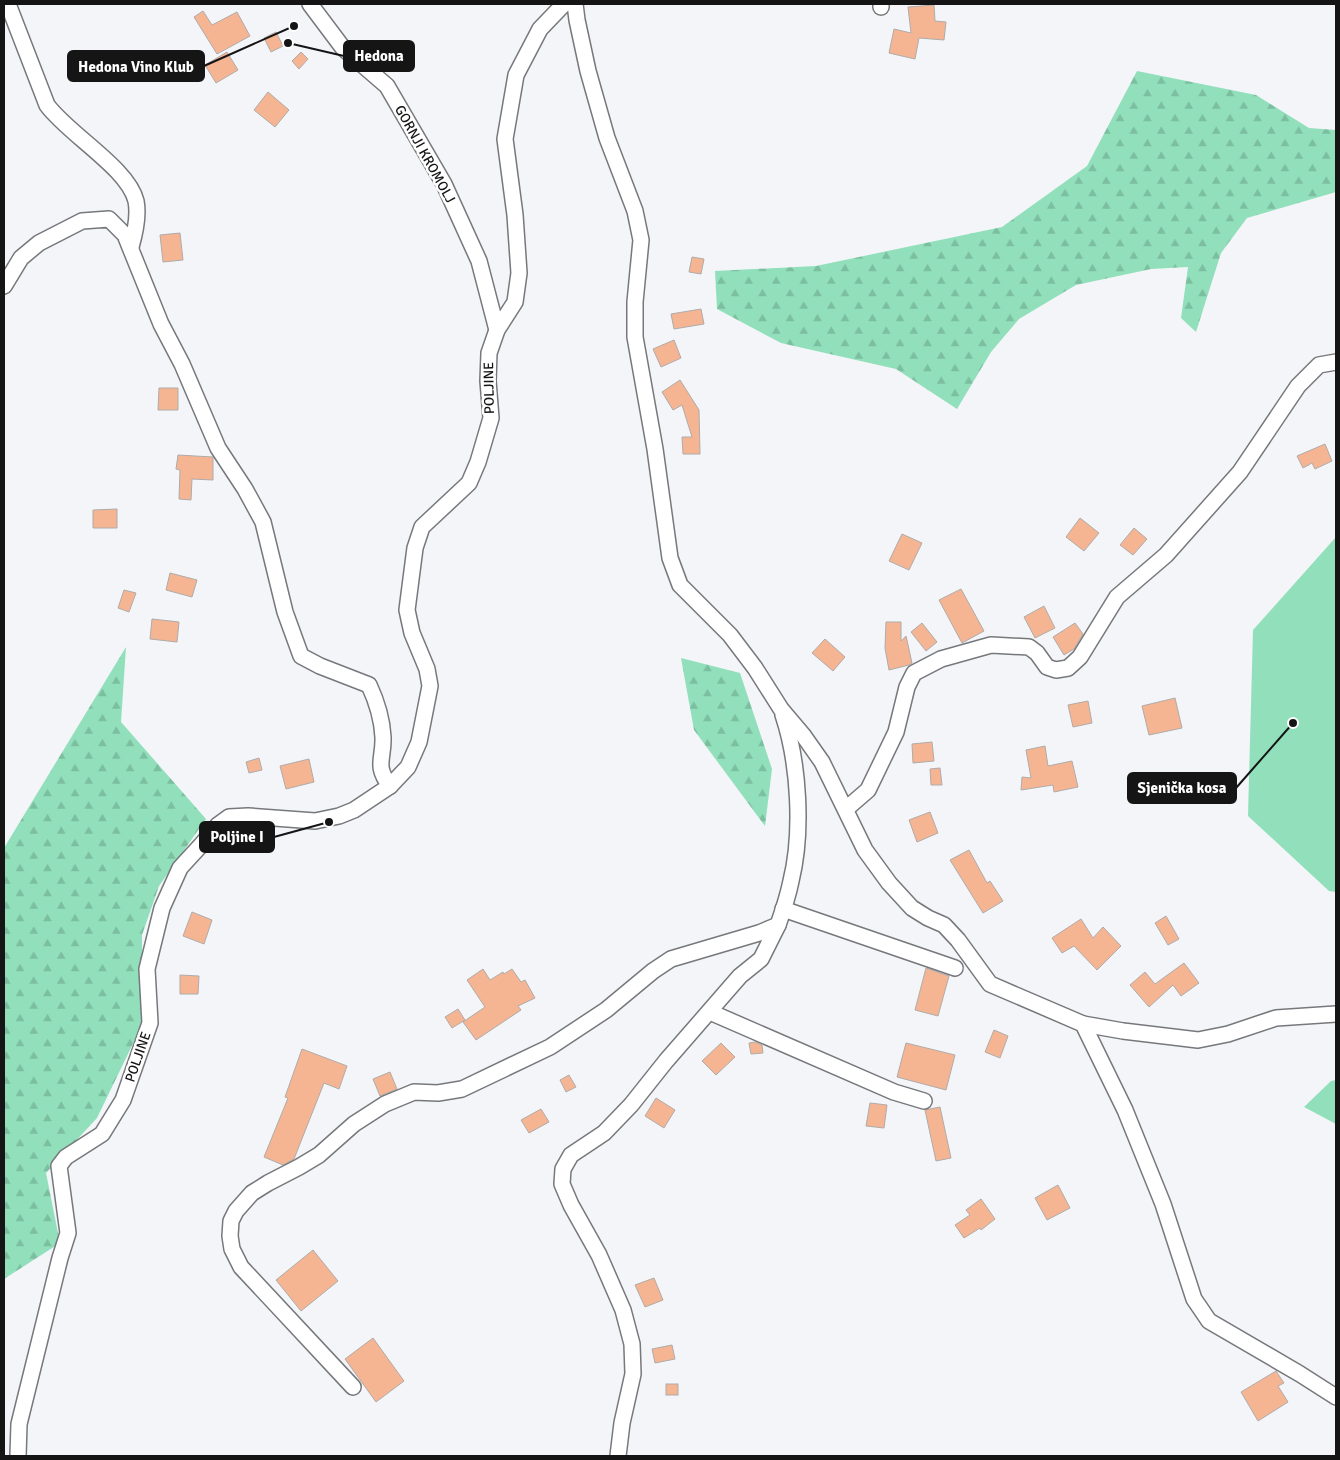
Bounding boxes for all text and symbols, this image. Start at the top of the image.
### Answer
callout: Hedona [344,41,414,71]
text: Hedona [354,47,404,65]
callout: Hedona Vino Klub [68,51,204,81]
text: Hedona Vino Klub [78,58,194,76]
street label: GORNJI KROMOLJ [391,102,459,206]
street label: POLJINE [480,362,498,414]
callout: Sjenička kosa [1128,773,1236,803]
text: Sjenička kosa [1138,779,1227,797]
callout: Poljine I [200,822,274,852]
text: Poljine I [210,828,264,846]
street label: POLJINE [121,1030,155,1084]

